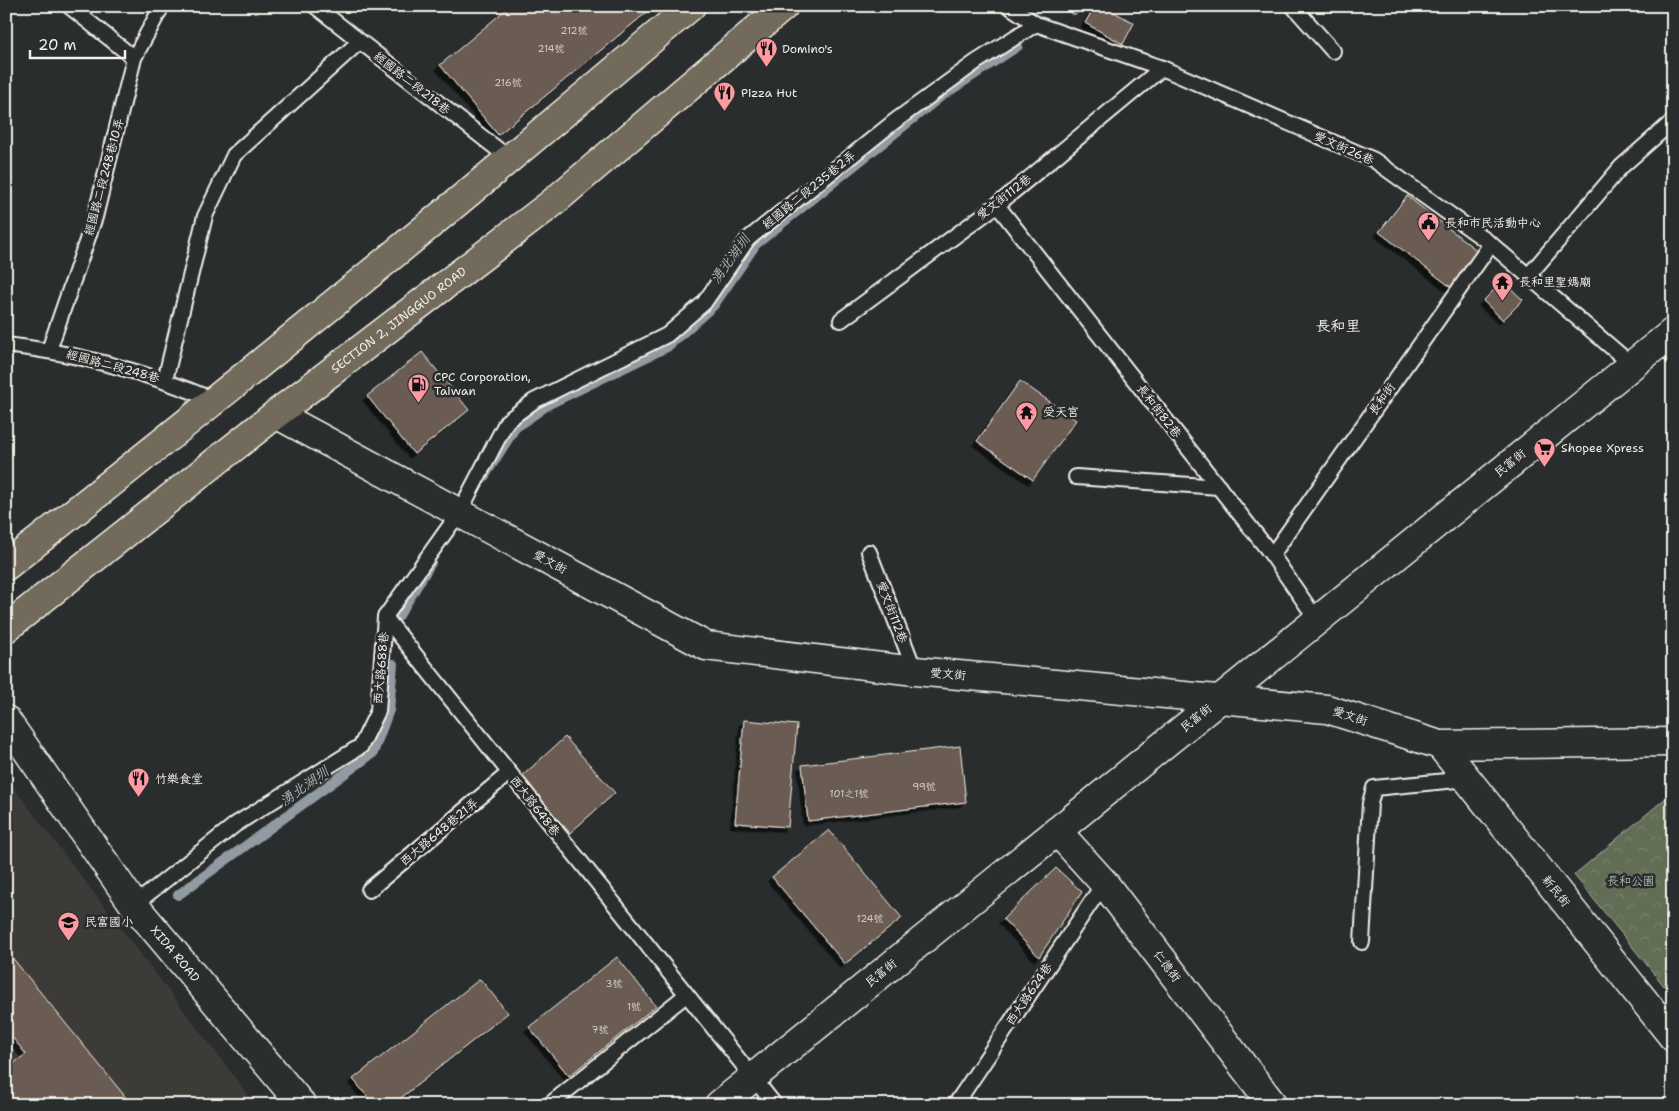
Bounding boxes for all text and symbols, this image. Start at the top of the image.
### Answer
house number: 212號 [560,24,588,37]
scale bar [30,28,125,60]
text: 20 m [38,35,77,55]
restaurant icon: Domino's [754,37,778,68]
place label: Domino's [782,41,833,57]
house number: 214號 [537,42,565,55]
street label: 經國路二段218巷 [370,48,454,118]
house number: 216號 [494,76,522,89]
restaurant icon: Pizza Hut [713,81,737,112]
place label: Pizza Hut [741,85,797,101]
street label: 經國路二段248巷10弄 [81,116,127,238]
street label: 愛文街26巷 [1311,128,1377,168]
street label: 經國路二段235巷2弄 [759,147,859,233]
street label: 愛文街112巷 [973,171,1035,223]
public building icon: 長和市民活動中心 [1417,211,1441,242]
place label: 長和市民活動中心 [1445,215,1541,231]
water label: 湧北湖圳 [706,229,755,287]
street label: SECTION 2, JINGGUO ROAD [328,263,470,377]
temple icon: 長和里聖媽廟 [1491,270,1515,301]
place label: 長和里聖媽廟 [1519,274,1591,290]
district label: 長和里 [1315,316,1361,336]
street label: 經國路二段248巷 [64,346,162,386]
place label: CPC Corporation, Taiwan [434,369,531,399]
fuel station icon: CPC Corporation, Taiwan [406,372,430,403]
street label: 長和街 [1365,380,1399,418]
street label: 長和街82巷 [1133,381,1185,441]
temple icon: 受天宮 [1015,400,1039,431]
place label: 受天宮 [1043,404,1079,420]
supermarket icon: Shopee Xpress [1533,436,1557,467]
place label: Shopee Xpress [1561,440,1644,456]
street label: 民富街 [1491,445,1529,481]
street label: 愛文街 [530,546,570,578]
street label: 愛文街112巷 [873,579,911,645]
street label: 西大路688巷 [370,631,392,705]
street label: 愛文街 [929,664,967,684]
street label: 民富街 [1177,700,1215,736]
street label: 愛文街 [1330,703,1370,729]
water label: 湧北湖圳 [276,761,334,810]
restaurant icon: 竹樂食堂 [127,767,151,798]
place label: 竹樂食堂 [155,771,203,787]
street label: 西大路648巷 [506,773,564,839]
house number: 99號 [912,780,936,793]
house number: 101之1號 [830,787,868,800]
street label: 西大路648巷21弄 [397,795,481,869]
street label: 新民街 [1538,872,1574,910]
park label: 長和公園 [1607,873,1655,889]
school or university icon: 民富國小 [57,910,81,941]
house number: 124號 [856,912,884,925]
place label: 民富國小 [85,914,133,930]
street label: XIDA ROAD [147,923,203,985]
street label: 仁德街 [1150,947,1184,985]
street label: 民富街 [862,955,900,991]
street label: 西大路624巷 [1002,960,1056,1028]
house number: 3號 [606,977,623,990]
house number: 1號 [627,1000,641,1013]
house number: 7號 [592,1023,609,1036]

